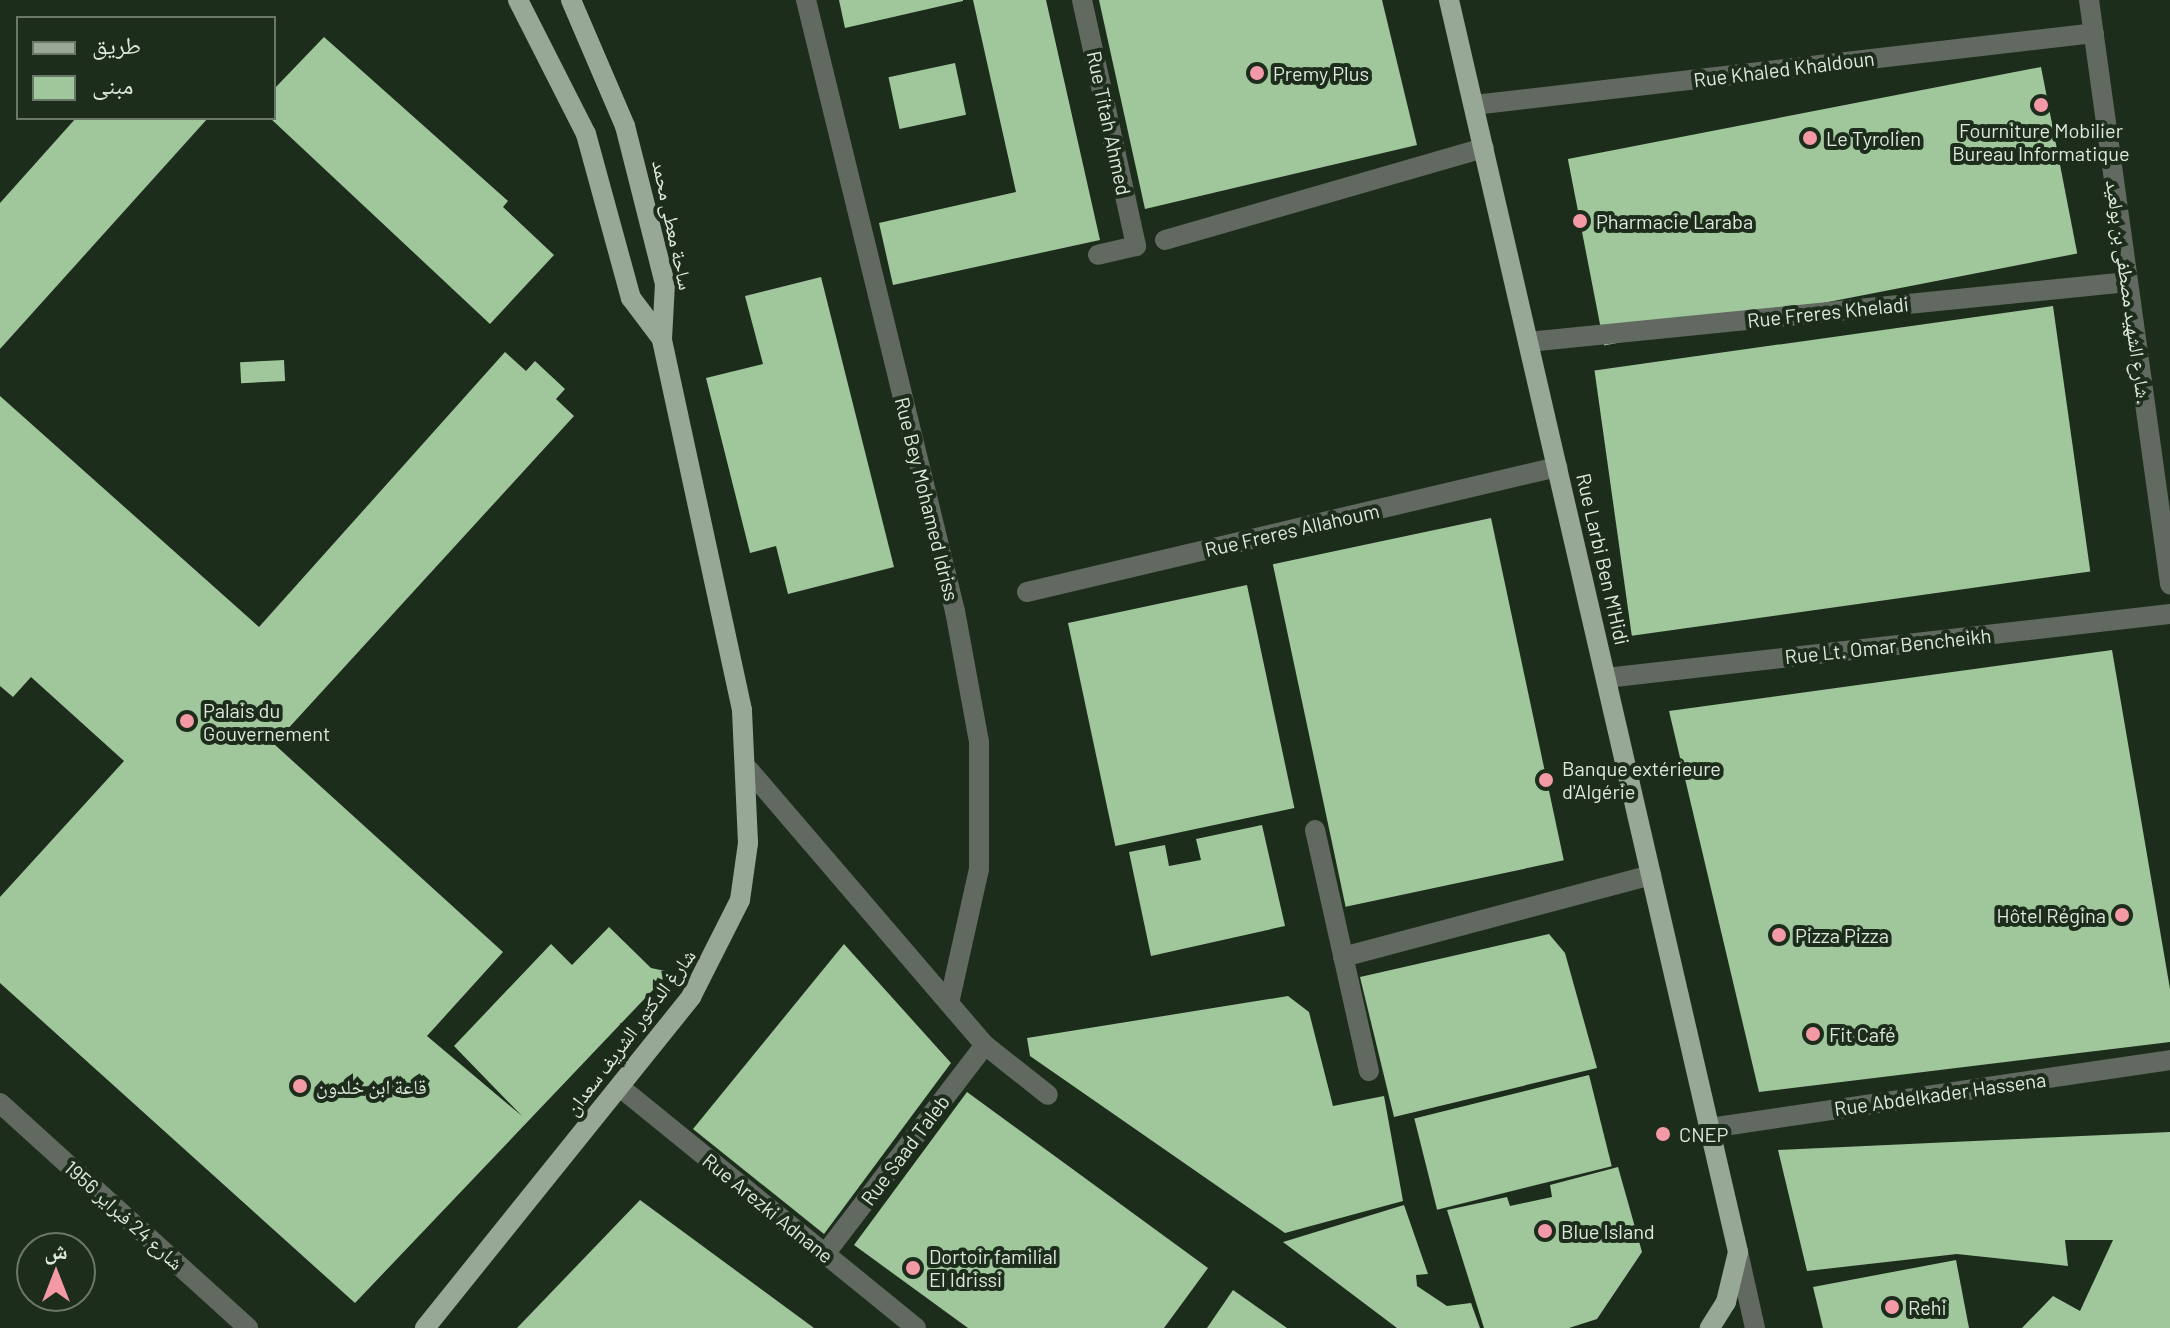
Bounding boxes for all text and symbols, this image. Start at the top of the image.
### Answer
legend [16,16,276,120]
text: طريق [92,30,141,59]
street label: Rue Khaled Khaldoun [1692,46,1876,92]
street label: Rue Titah Ahmed [1082,49,1136,197]
place label: Premy Plus [1273,61,1369,85]
marker: Premy Plus [1248,64,1266,82]
text: مبنى [92,70,133,99]
marker: Fourniture Mobilier Bureau Informatique [2032,96,2050,114]
place label: Fourniture Mobilier Bureau Informatique [1952,118,2130,165]
place label: Le Tyrolien [1826,126,1921,150]
marker: Le Tyrolien [1801,129,1819,147]
street label: ساحة معطى محمد [648,158,698,292]
street label: شارع الشهيد مصطفى بن بولعيد. [2101,178,2157,406]
place label: Pharmacie Laraba [1596,209,1753,233]
marker: Pharmacie Laraba [1571,212,1589,230]
street label: Rue Freres Kheladi [1746,292,1910,332]
street label: Rue Bey Mohamed Idriss [890,395,964,603]
street label: Rue Larbi Ben M'Hidi [1572,471,1634,647]
street label: Rue Freres Allahoum [1202,498,1382,562]
street label: Rue Lt. Omar Bencheikh [1784,623,1992,669]
place label: Palais du Gouvernement [203,698,330,745]
marker: Palais du Gouvernement [178,712,196,730]
place label: Banque extérieure d'Algérie [1562,756,1721,803]
marker: Banque extérieure d'Algérie [1537,771,1555,789]
place label: Hôtel Régina [1996,903,2106,927]
marker: Hôtel Régina [2113,906,2131,924]
place label: Pizza Pizza [1795,923,1889,947]
marker: Pizza Pizza [1770,926,1788,944]
street label: شارغ الدكتور الشريف سعدان [560,944,700,1120]
place label: Fit Café [1829,1022,1896,1046]
marker: Fit Café [1804,1025,1822,1043]
street label: Rue Abdelkader Hassena [1833,1067,2047,1121]
place label: قاعة ابن خلدون [316,1074,427,1098]
marker: قاعة ابن خلدون [291,1077,309,1095]
street label: Rue Saad Taleb [856,1090,954,1210]
place label: CNEP [1679,1122,1728,1146]
marker: CNEP [1654,1125,1672,1143]
street label: Rue Arezki Adnane [698,1148,838,1268]
street label: شارع 24 فبراير 1956 [60,1155,188,1275]
place label: Blue Island [1561,1219,1655,1243]
marker: Blue Island [1536,1222,1554,1240]
north arrow [16,1232,96,1312]
text: ش [44,1237,68,1263]
place label: Dortoir familial El Idrissi [929,1244,1057,1291]
marker: Dortoir familial El Idrissi [904,1259,922,1277]
place label: Rehi [1908,1295,1947,1319]
marker: Rehi [1883,1298,1901,1316]

